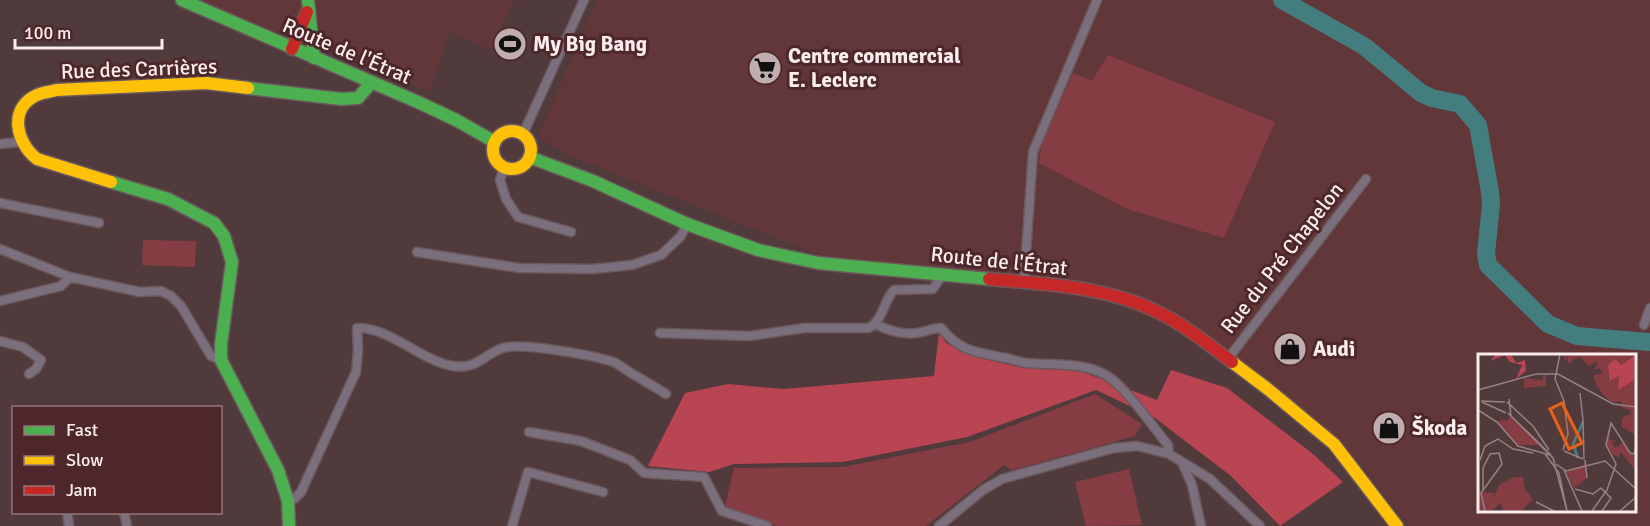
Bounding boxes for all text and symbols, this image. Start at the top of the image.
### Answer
scale bar [15,12,162,50]
street label: Route de l'Étrat [279,12,415,90]
text: 100 m [24,22,71,44]
sports icon: My Big Bang [492,26,528,62]
place label: My Big Bang [533,31,647,57]
place label: Centre commercial E. Leclerc [788,43,961,93]
supermarket icon: Centre commercial E. Leclerc [747,50,783,86]
street label: Rue des Carrières [60,53,218,85]
street label: Rue du Pré Chapelon [1215,177,1349,339]
street label: Route de l'Étrat [929,241,1069,281]
shop icon: Audi [1272,331,1308,367]
place label: Audi [1313,336,1355,362]
inset map [1478,354,1635,511]
legend [12,406,222,514]
shop icon: Škoda [1371,410,1407,446]
place label: Škoda [1412,415,1468,441]
text: Fast [66,419,98,441]
text: Slow [66,449,103,471]
text: Jam [66,479,97,501]

